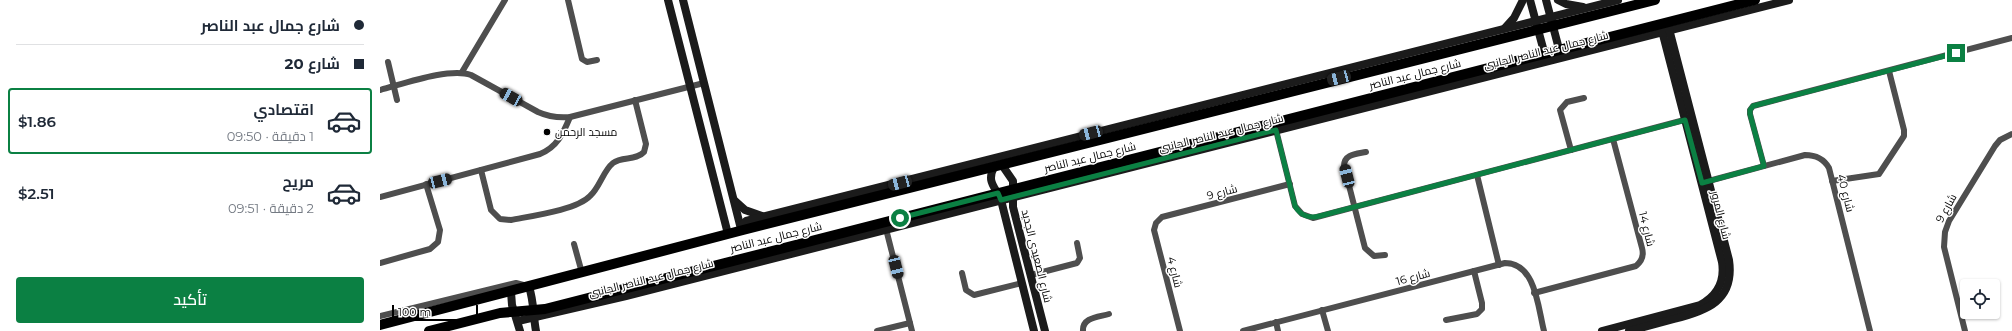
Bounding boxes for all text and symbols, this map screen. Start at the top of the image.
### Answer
text: شارع جمال عبد الناصر [201,16,340,35]
street label: شارع جمال عبد الناصر الجانبى [1482,28,1610,73]
route end [1947,44,1965,62]
text: شارع 20 [285,54,340,73]
street label: شارع جمال عبد الناصر [1367,56,1463,93]
car [1326,69,1352,87]
car [498,86,524,108]
text: اقتصادي [254,100,314,119]
icon: car [326,103,362,139]
street label: شارع جمال عبد الناصر الجانبى [1157,111,1285,156]
text: $1.86 [18,112,56,131]
car [1078,124,1104,142]
place label: مسجد الرحمن [555,125,617,139]
marker: مسجد الرحمن [542,127,552,137]
text: 1 دقيقة · 09:50 [227,128,314,144]
street label: شارع جمال عبد الناصر [1042,139,1138,176]
car [1338,163,1356,189]
text: مريح [282,172,314,191]
car [427,172,453,190]
street label: شارع 40 [1833,172,1858,214]
car [887,174,913,192]
icon: car [326,175,362,211]
street label: شارع 9 [1205,181,1239,204]
text: $2.51 [18,184,54,203]
street label: شارع المرور [1707,188,1734,241]
street label: شارع 9 [1932,191,1960,225]
text: 2 دقيقة · 09:51 [228,200,314,216]
street label: شارع الصعيدى الجديد [1018,208,1055,304]
route start [891,209,909,227]
street label: شارع 14 [1635,210,1658,248]
street label: شارع جمال عبد الناصر [728,219,824,256]
car [887,254,905,280]
street label: شارع 4 [1163,255,1186,289]
street label: شارع جمال عبد الناصر الجانبى [587,256,715,301]
street label: شارع 16 [1394,266,1432,289]
button: تأكيد [16,277,364,323]
map controls [1960,279,2000,319]
button: locate [1960,279,2000,319]
scale bar [392,303,478,322]
text: 100 m [398,305,431,319]

